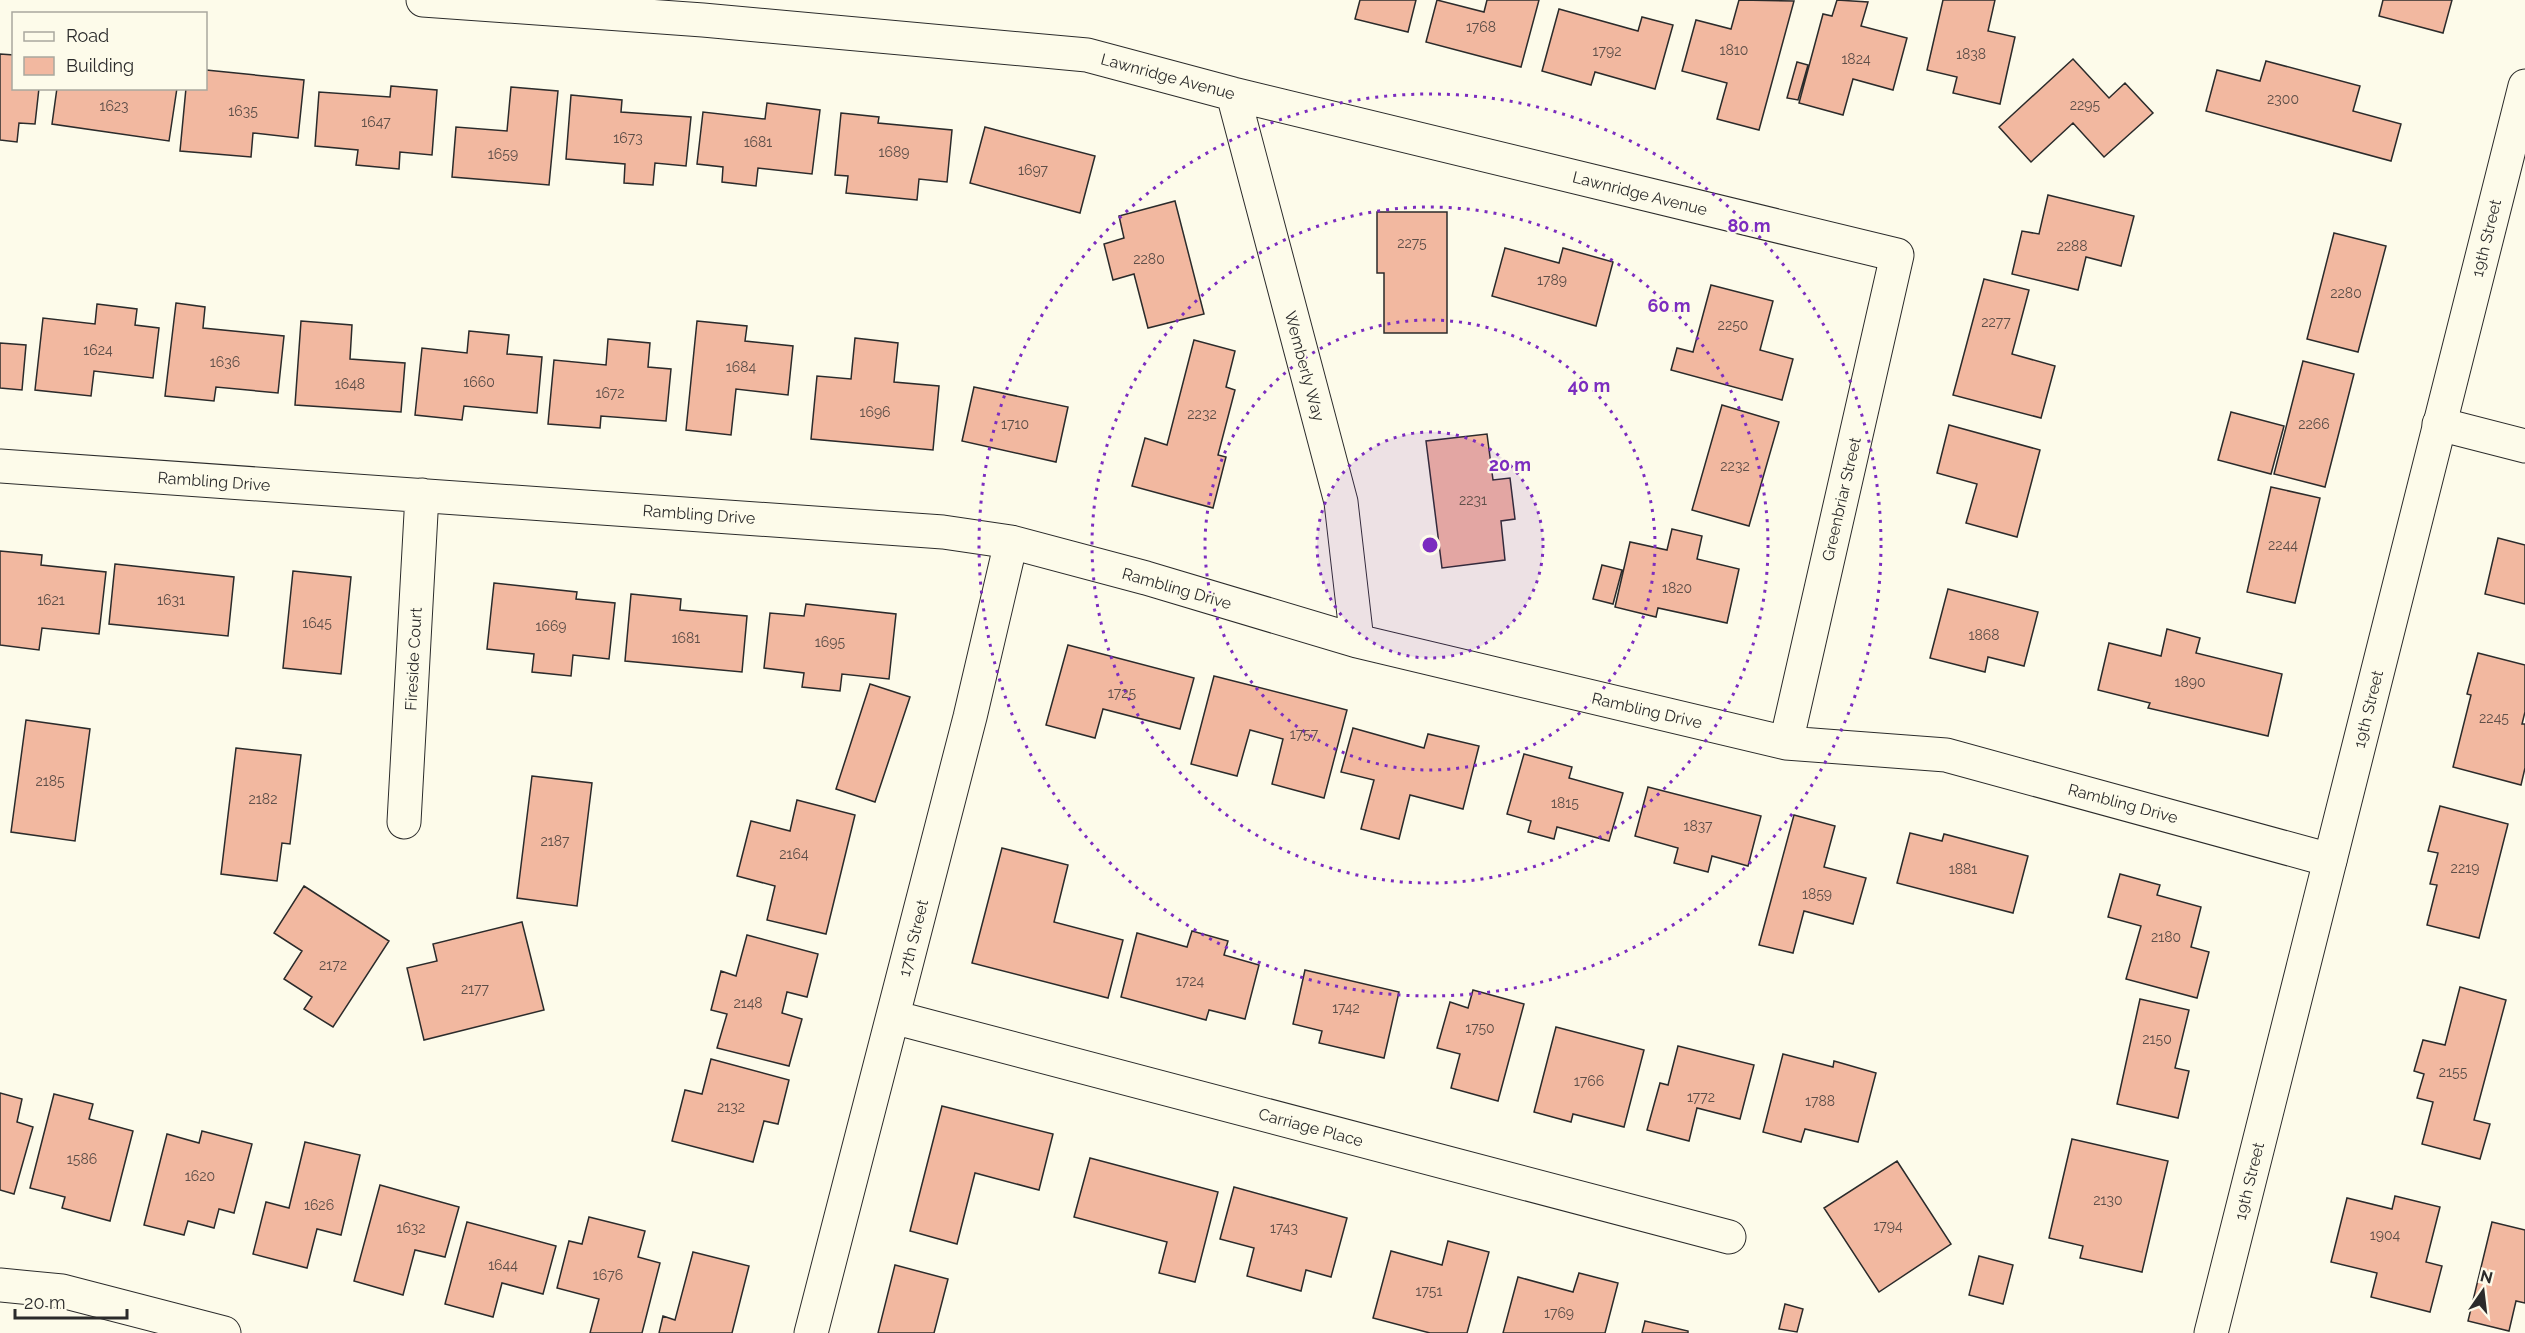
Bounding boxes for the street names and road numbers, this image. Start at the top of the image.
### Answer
street label: Lawnridge Avenue [1099,49,1237,104]
street label: Lawnridge Avenue [1571,168,1709,219]
street label: 19th Street [2468,197,2505,279]
street label: Wemberly Way [1281,309,1328,424]
street label: Greenbriar Street [1818,435,1865,563]
street label: Rambling Drive [157,468,271,495]
street label: Rambling Drive [642,501,756,528]
street label: Rambling Drive [1120,564,1234,613]
street label: Fireside Court [401,606,426,711]
street label: 19th Street [2350,668,2387,750]
street label: Rambling Drive [1590,689,1704,732]
street label: Rambling Drive [2066,780,2180,827]
street label: 17th Street [895,897,932,978]
street label: Carriage Place [1256,1104,1365,1151]
street label: 19th Street [2231,1140,2268,1222]

